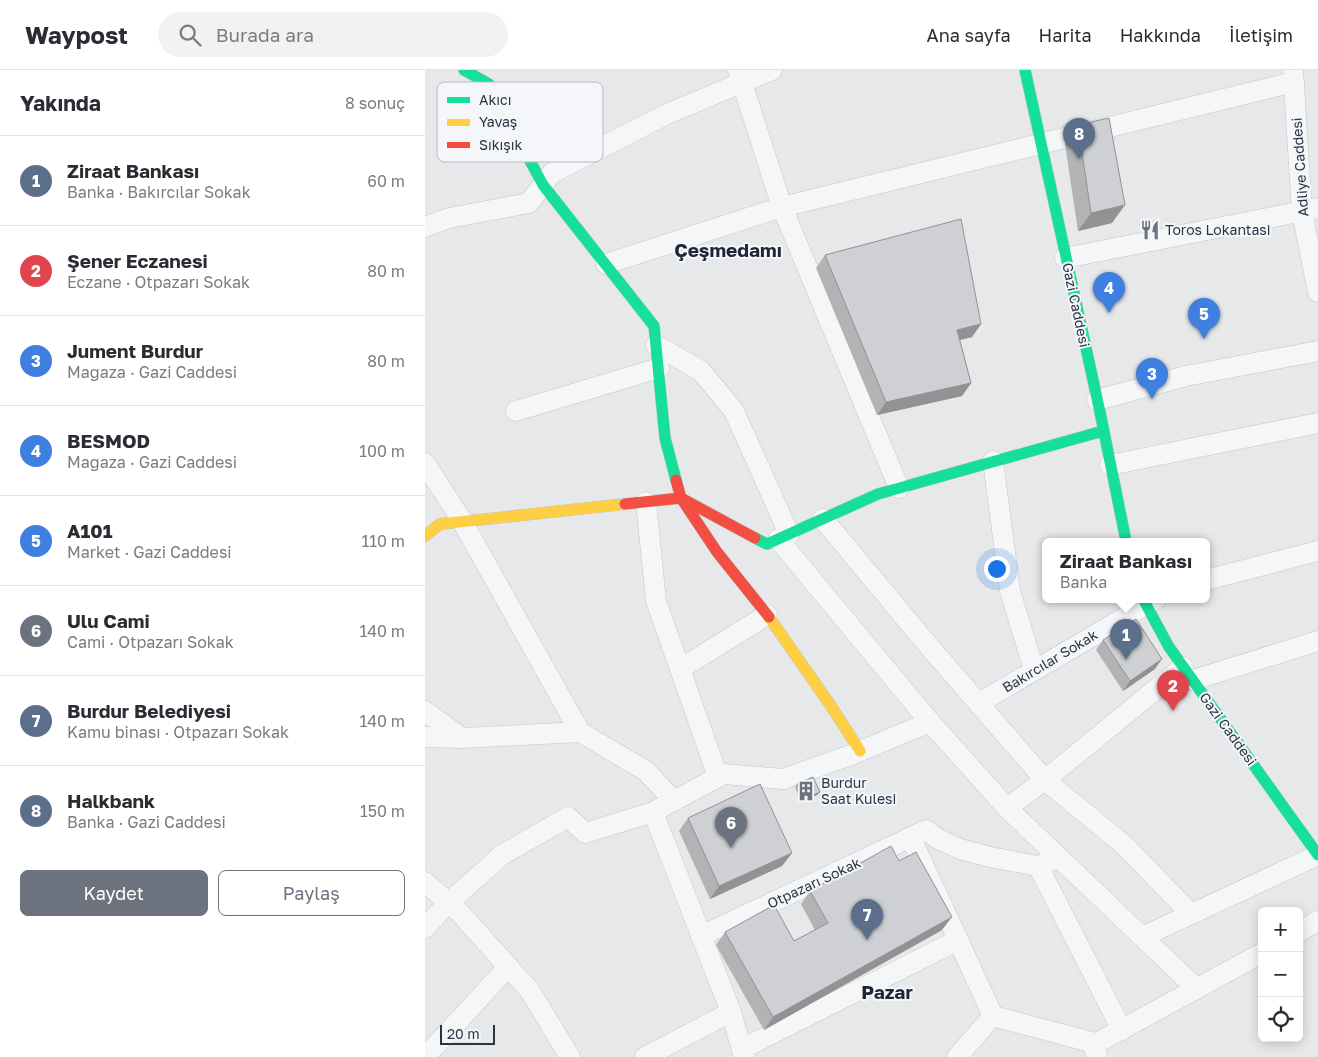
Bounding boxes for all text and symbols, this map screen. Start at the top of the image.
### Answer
search box [158,12,508,57]
text: Waypost [25,20,128,49]
icon: search [176,21,204,49]
text: Burada ara [216,23,314,46]
text: Ana sayfa [927,24,1011,46]
text: Harita [1039,24,1092,46]
text: Hakkında [1120,24,1201,46]
text: İletişim [1229,24,1293,46]
legend [437,82,603,162]
text: Yakında [20,90,101,116]
text: Akıcı [479,91,511,108]
text: 8 sonuç [345,93,405,113]
text: Yavaş [479,113,517,130]
street label: Adliye Caddesi [1288,117,1311,217]
pin: 8 [1063,118,1095,159]
text: Sıkışık [479,136,523,153]
text: Ziraat Bankası [67,159,199,182]
text: 1 [32,171,40,191]
text: 60 m [367,171,405,191]
text: Banka · Bakırcılar Sokak [67,182,251,202]
restaurant icon: Toros Lokantasi [1139,219,1161,241]
place label: Toros Lokantasi [1165,221,1271,238]
district label: Çeşmedamı [674,238,782,261]
text: Şener Eczanesi [67,249,208,272]
text: 2 [31,261,41,281]
text: 80 m [367,261,405,281]
street label: Gazi Caddesi [1059,261,1094,349]
text: Eczane · Otpazarı Sokak [67,272,250,292]
pin: 4 [1093,272,1125,313]
pin: 5 [1188,298,1220,339]
text: Jument Burdur [67,339,203,362]
text: 3 [31,351,41,371]
text: 80 m [367,351,405,371]
pin: 3 [1136,358,1168,399]
text: Mağaza · Gazi Caddesi [67,362,237,382]
text: BESMOD [67,429,150,452]
text: 4 [31,441,41,461]
text: 100 m [359,441,405,461]
text: Mağaza · Gazi Caddesi [67,452,237,472]
text: A101 [67,519,112,542]
text: 5 [31,531,41,551]
text: 110 m [361,531,405,551]
popup [1042,538,1210,603]
text: Market · Gazi Caddesi [67,542,232,562]
text: Ziraat Bankası [1060,549,1192,572]
your location [984,556,1010,582]
text: Banka [1060,572,1107,592]
text: Ulu Cami [67,609,150,632]
pin: 1 [1110,619,1142,660]
text: 6 [31,621,41,641]
text: 140 m [359,621,405,641]
street label: Bakırcılar Sokak [999,625,1100,696]
text: Cami · Otpazarı Sokak [67,632,234,652]
pin: 2 [1157,670,1189,711]
street label: Gazi Caddesi [1196,689,1261,769]
text: Burdur Belediyesi [67,699,231,722]
text: 7 [32,711,40,731]
text: 140 m [359,711,405,731]
text: Kamu binası · Otpazarı Sokak [67,722,289,742]
place label: Burdur Saat Kulesi [821,774,896,807]
building icon: Burdur Saat Kulesi [795,780,817,802]
text: Halkbank [67,789,155,812]
text: 8 [31,801,41,821]
text: 150 m [360,801,405,821]
pin: 6 [715,807,747,848]
text: Banka · Gazi Caddesi [67,812,226,832]
street label: Otpazarı Sokak [764,853,863,912]
button: Kaydet [20,870,208,916]
button: Paylaş [218,870,405,916]
pin: 7 [851,899,883,940]
map controls [1258,907,1303,1042]
button: + [1258,907,1303,952]
button: − [1258,952,1303,997]
district label: Pazar [861,980,913,1003]
button: locate [1258,997,1303,1042]
scale bar [440,1022,495,1045]
text: 20 m [447,1025,480,1042]

